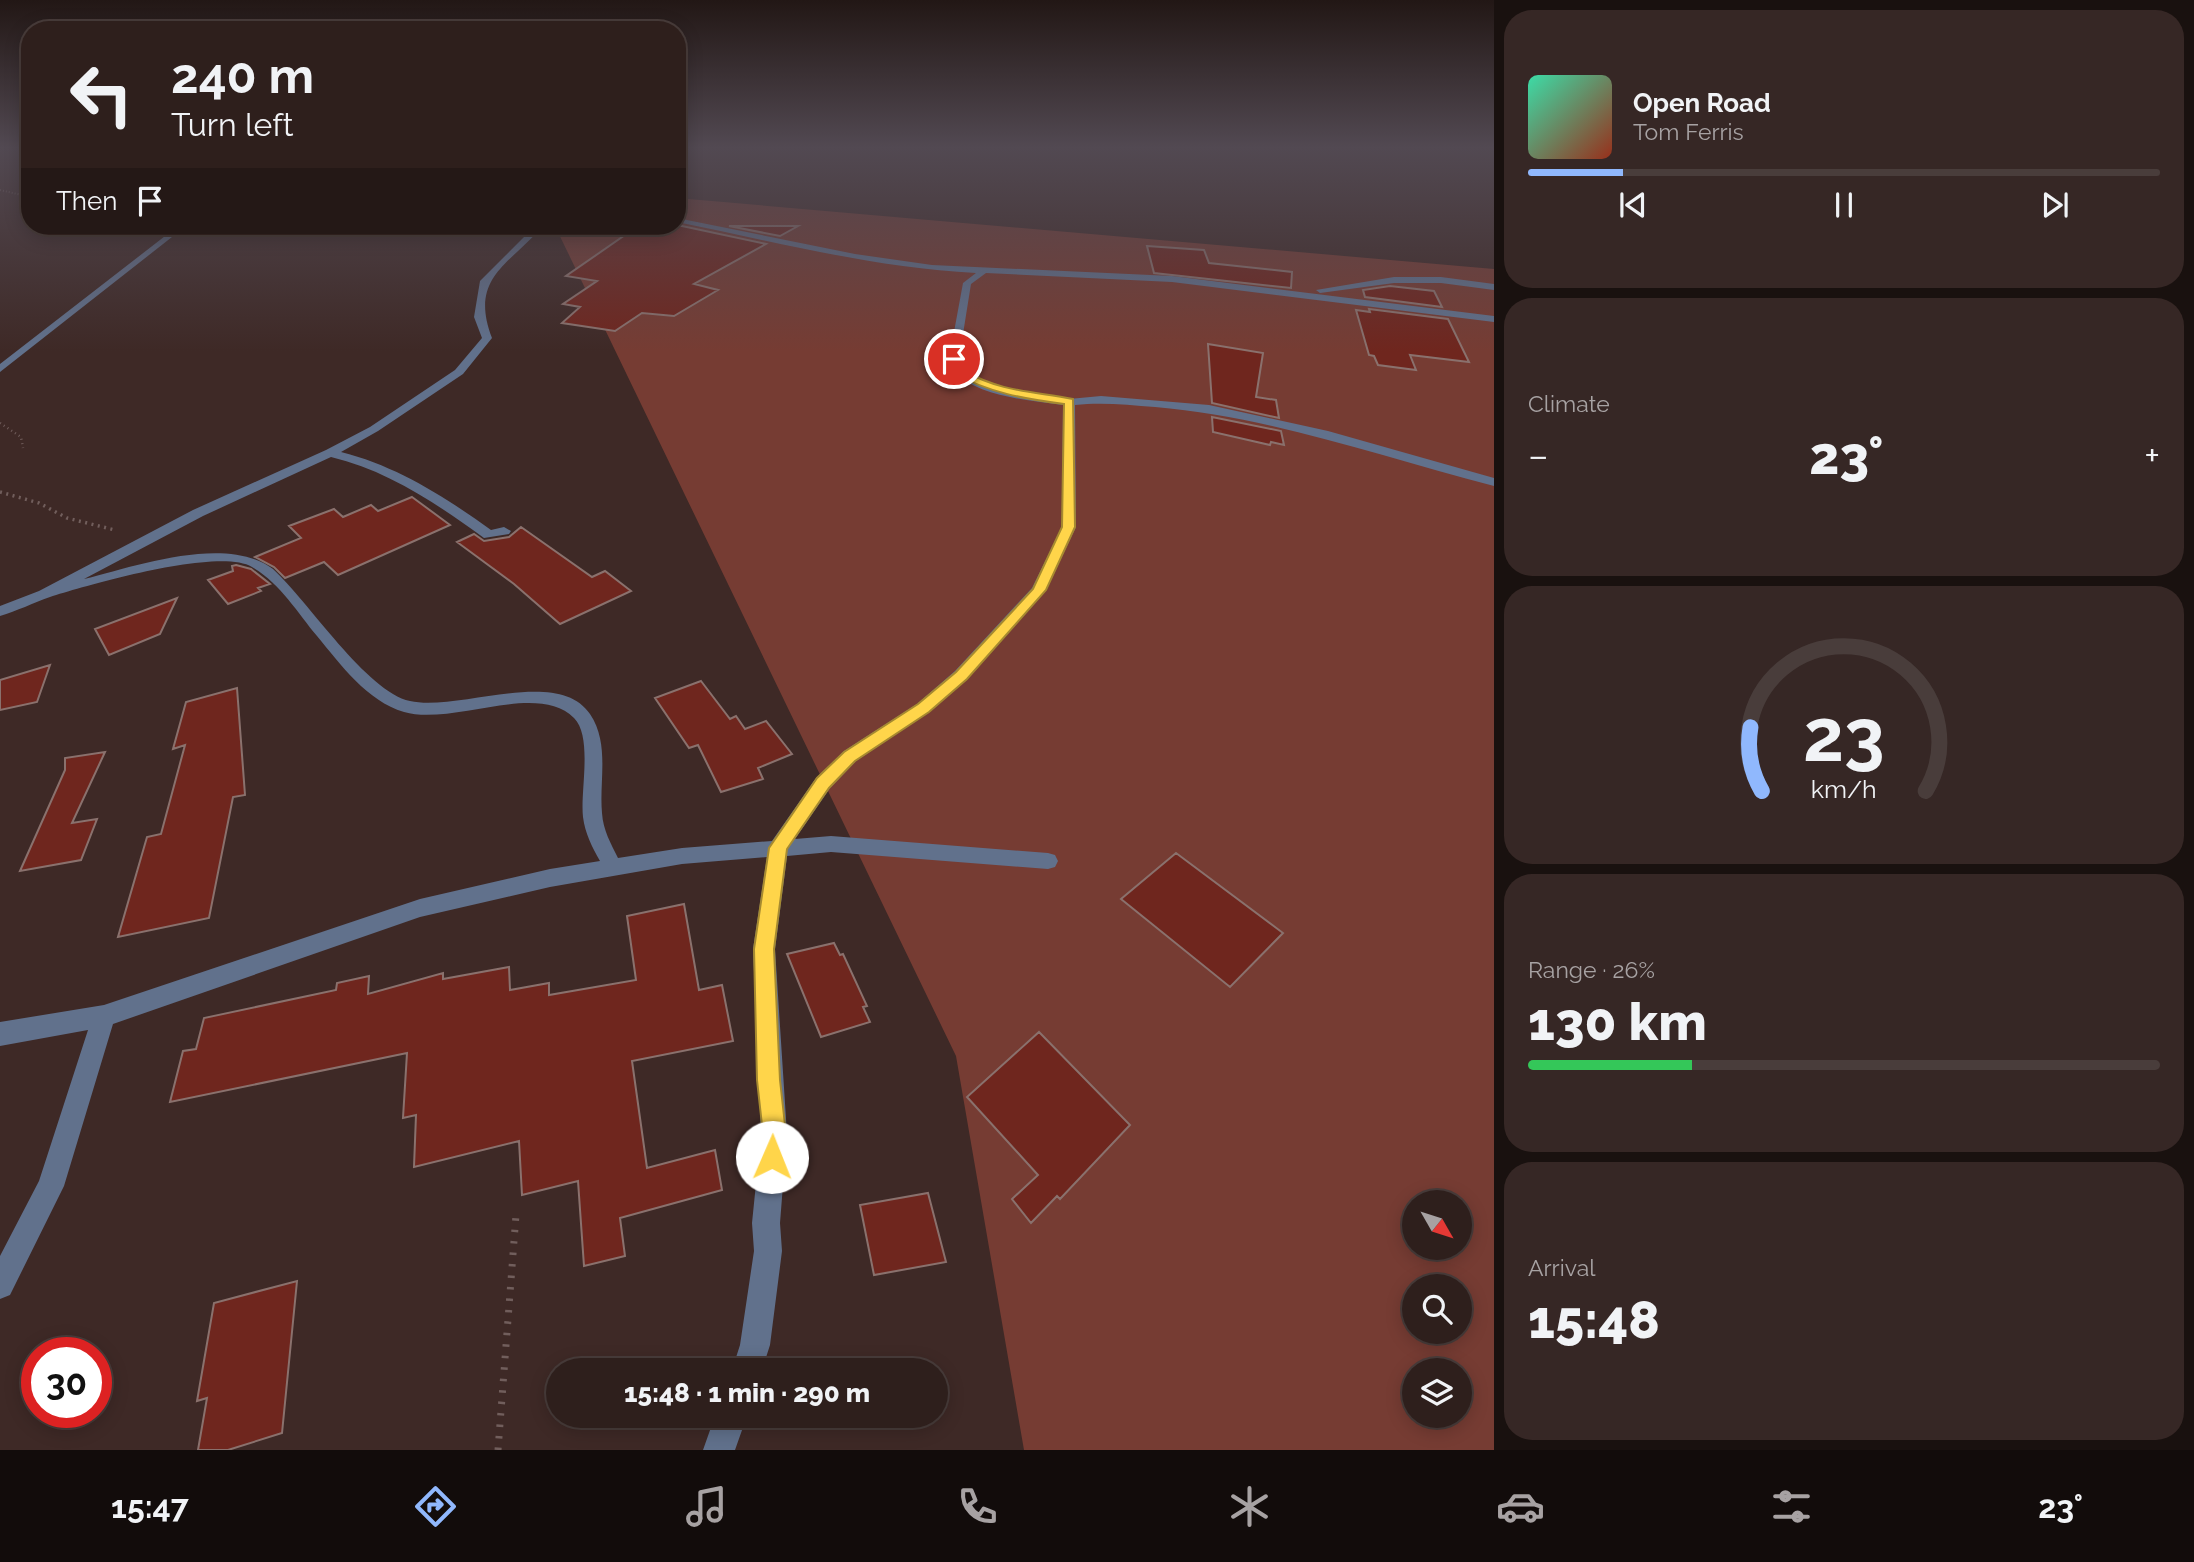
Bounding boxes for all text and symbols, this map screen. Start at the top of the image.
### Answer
text: 240 m [171,47,314,104]
icon: left [56,49,147,140]
text: Open Road [1633,88,1771,118]
text: Turn left [171,106,293,143]
text: Tom Ferris [1633,118,1744,145]
icon: arrive [131,182,169,220]
text: Then [56,186,117,216]
icon: previous [1614,186,1652,224]
icon: pause [1825,186,1863,224]
icon: next [2036,186,2074,224]
pin [924,329,984,389]
icon: arrive [935,340,973,378]
text: Climate [1528,390,1610,417]
text: 23° [1809,425,1883,486]
text: − [1528,433,1548,478]
text: + [2144,433,2160,478]
text: 23 [1803,693,1885,778]
text: km/h [1811,774,1877,804]
text: Range · 26% [1528,956,1655,983]
text: 130 km [1528,991,1707,1052]
position arrow [735,1120,809,1194]
north arrow [1402,1190,1472,1260]
map controls [1402,1190,1472,1428]
text: Arrival [1528,1254,1595,1281]
button: search [1402,1274,1472,1344]
text: 15:48 [1528,1289,1660,1350]
speed limit sign: 30 [21,1337,112,1428]
button: layers [1402,1358,1472,1428]
text: 15:48 · 1 min · 290 m [624,1378,870,1408]
icon: directions [411,1482,460,1531]
icon: music [682,1482,731,1531]
icon: phone [953,1482,1002,1531]
icon: climate [1225,1482,1274,1531]
icon: car [1496,1482,1545,1531]
icon: filters [1767,1482,1816,1531]
text: 15:47 [111,1488,189,1525]
text: 23° [2038,1488,2083,1525]

